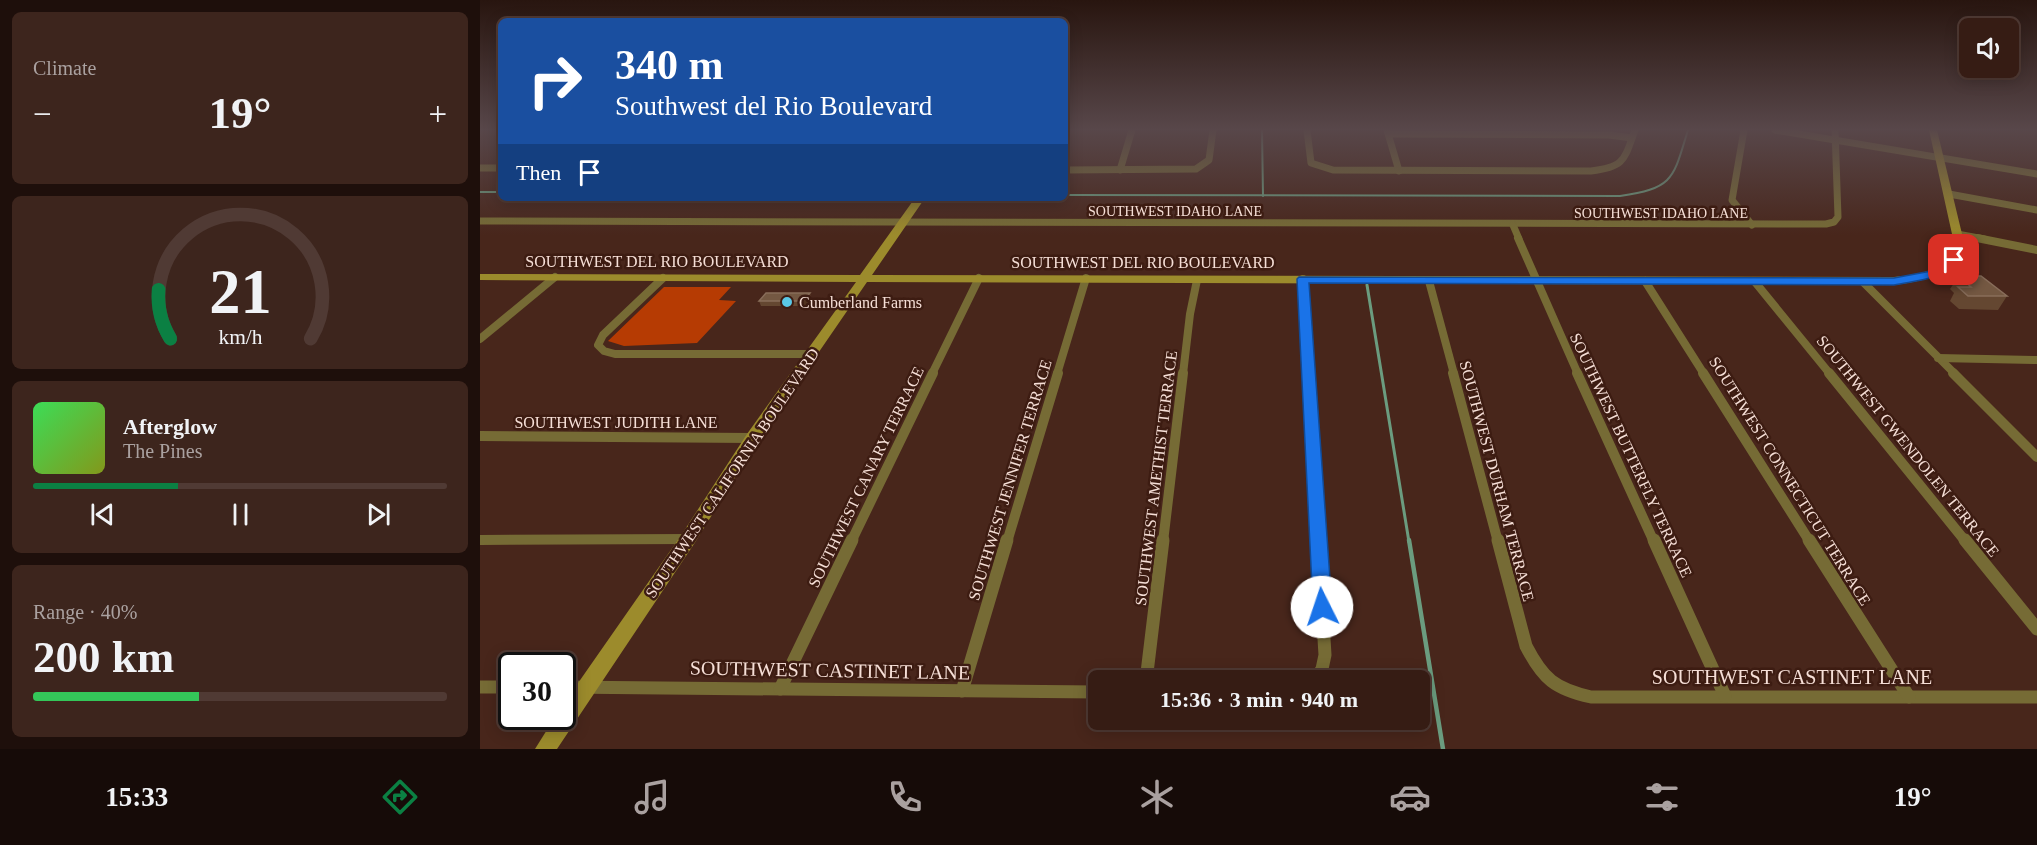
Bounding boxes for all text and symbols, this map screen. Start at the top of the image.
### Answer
map controls [1959,18,2019,78]
button: sound [1959,18,2019,78]
icon: right [516,42,594,120]
text: 340 m [615,42,724,88]
text: Climate [33,57,96,79]
text: 19° [209,88,272,138]
text: Southwest del Rio Boulevard [615,91,932,121]
text: − [33,96,52,132]
text: + [428,96,447,132]
icon: arrive [573,156,606,189]
text: Then [516,160,561,185]
street label: SOUTHWEST IDAHO LANE [1088,204,1262,219]
street label: SOUTHWEST IDAHO LANE [1574,206,1748,221]
pin [1928,234,1979,285]
icon: arrive [1937,243,1970,276]
street label: SOUTHWEST DEL RIO BOULEVARD [525,253,789,270]
street label: SOUTHWEST DEL RIO BOULEVARD [1011,254,1275,271]
text: 21 [209,258,271,327]
place label: Cumberland Farms [799,294,922,311]
marker: Cumberland Farms [780,295,794,309]
text: km/h [218,326,262,350]
street label: SOUTHWEST BUTTERFLY TERRACE [1567,330,1695,580]
street label: SOUTHWEST GWENDOLEN TERRACE [1813,332,2003,560]
street label: SOUTHWEST CALIFORNIA BOULEVARD [642,345,822,601]
street label: SOUTHWEST AMETHIST TERRACE [1132,349,1180,607]
street label: SOUTHWEST CONNECTICUT TERRACE [1706,354,1874,608]
street label: SOUTHWEST JENNIFER TERRACE [965,358,1055,602]
street label: SOUTHWEST DURHAM TERRACE [1457,359,1537,603]
street label: SOUTHWEST CANARY TERRACE [805,364,927,590]
text: Afterglow [123,414,217,439]
street label: SOUTHWEST JUDITH LANE [514,414,718,431]
text: The Pines [123,440,202,462]
icon: previous [86,498,119,531]
icon: pause [224,498,257,531]
icon: next [362,498,395,531]
position arrow [1290,575,1354,639]
text: Range · 40% [33,601,137,623]
text: 200 km [33,632,174,682]
speed limit sign: 30 [498,652,576,730]
street label: SOUTHWEST CASTINET LANE [690,657,970,683]
street label: SOUTHWEST CASTINET LANE [1652,666,1932,688]
text: 15:36 · 3 min · 940 m [1160,687,1358,712]
icon: directions [379,776,421,818]
icon: music [631,776,673,818]
icon: phone [884,776,926,818]
icon: climate [1136,776,1178,818]
icon: car [1389,776,1431,818]
icon: filters [1641,776,1683,818]
text: 15:33 [105,782,168,812]
text: 19° [1894,782,1932,812]

